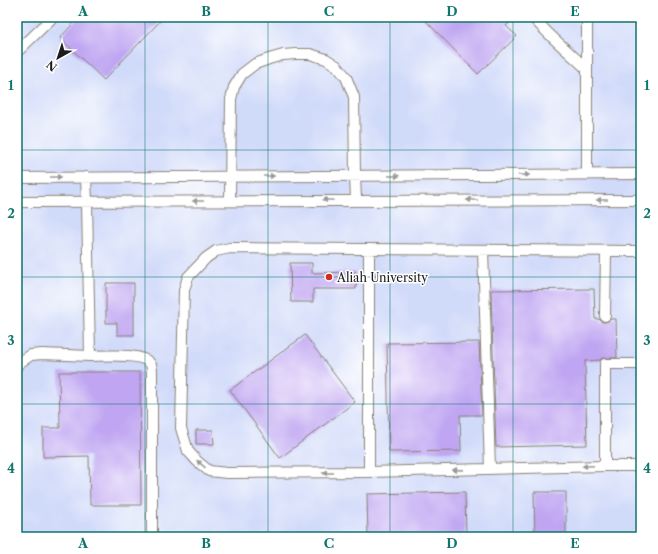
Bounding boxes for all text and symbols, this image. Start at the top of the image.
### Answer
text: A [77,3,89,19]
text: B [201,3,211,19]
text: C [324,3,334,19]
text: D [446,3,458,19]
text: E [570,3,580,19]
north arrow [38,38,78,78]
text: N [43,57,60,74]
text: 1 [8,77,14,93]
text: 1 [644,77,650,93]
one-way arrow [388,172,400,179]
one-way arrow [518,172,531,178]
one-way arrow [263,173,276,179]
one-way arrow [50,174,63,180]
one-way arrow [322,197,334,204]
one-way arrow [465,197,478,203]
one-way arrow [595,197,608,203]
one-way arrow [191,198,204,204]
text: 2 [7,205,15,221]
text: 2 [643,205,651,221]
place label: Aliah University [336,270,428,285]
marker: Aliah University [324,272,334,282]
text: 3 [7,332,15,348]
text: 3 [643,332,651,348]
text: 4 [7,460,15,476]
one-way arrow [195,460,206,469]
text: 4 [643,460,651,476]
one-way arrow [582,463,594,470]
one-way arrow [451,467,464,473]
one-way arrow [321,470,334,476]
text: A [77,535,89,551]
text: B [201,535,211,551]
text: C [324,535,334,551]
text: D [446,535,458,551]
text: E [570,535,580,551]

